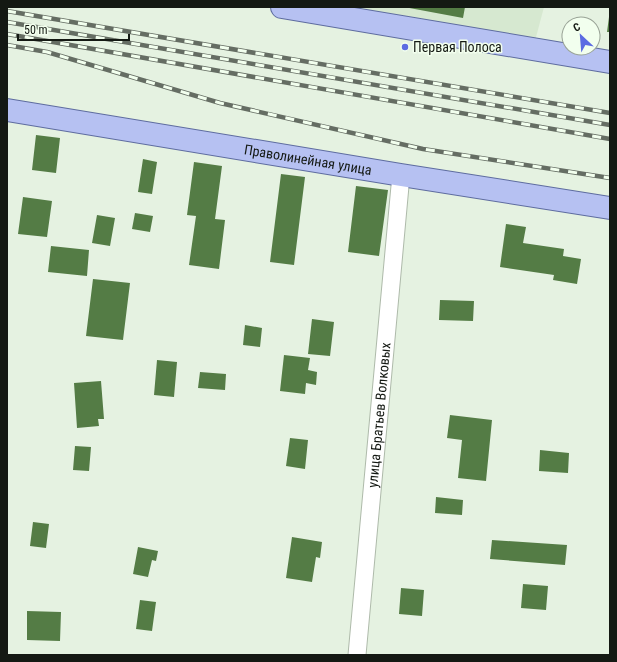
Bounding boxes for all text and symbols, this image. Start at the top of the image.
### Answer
scale bar [18,16,129,42]
north arrow [561,16,601,56]
text: С [571,20,583,35]
text: 50 m [24,23,48,37]
place label: Первая Полоса [413,39,502,55]
marker: Первая Полоса [400,42,410,52]
street label: Праволинейная улица [243,141,373,178]
street label: улица Братьев Волковых [364,342,394,488]

